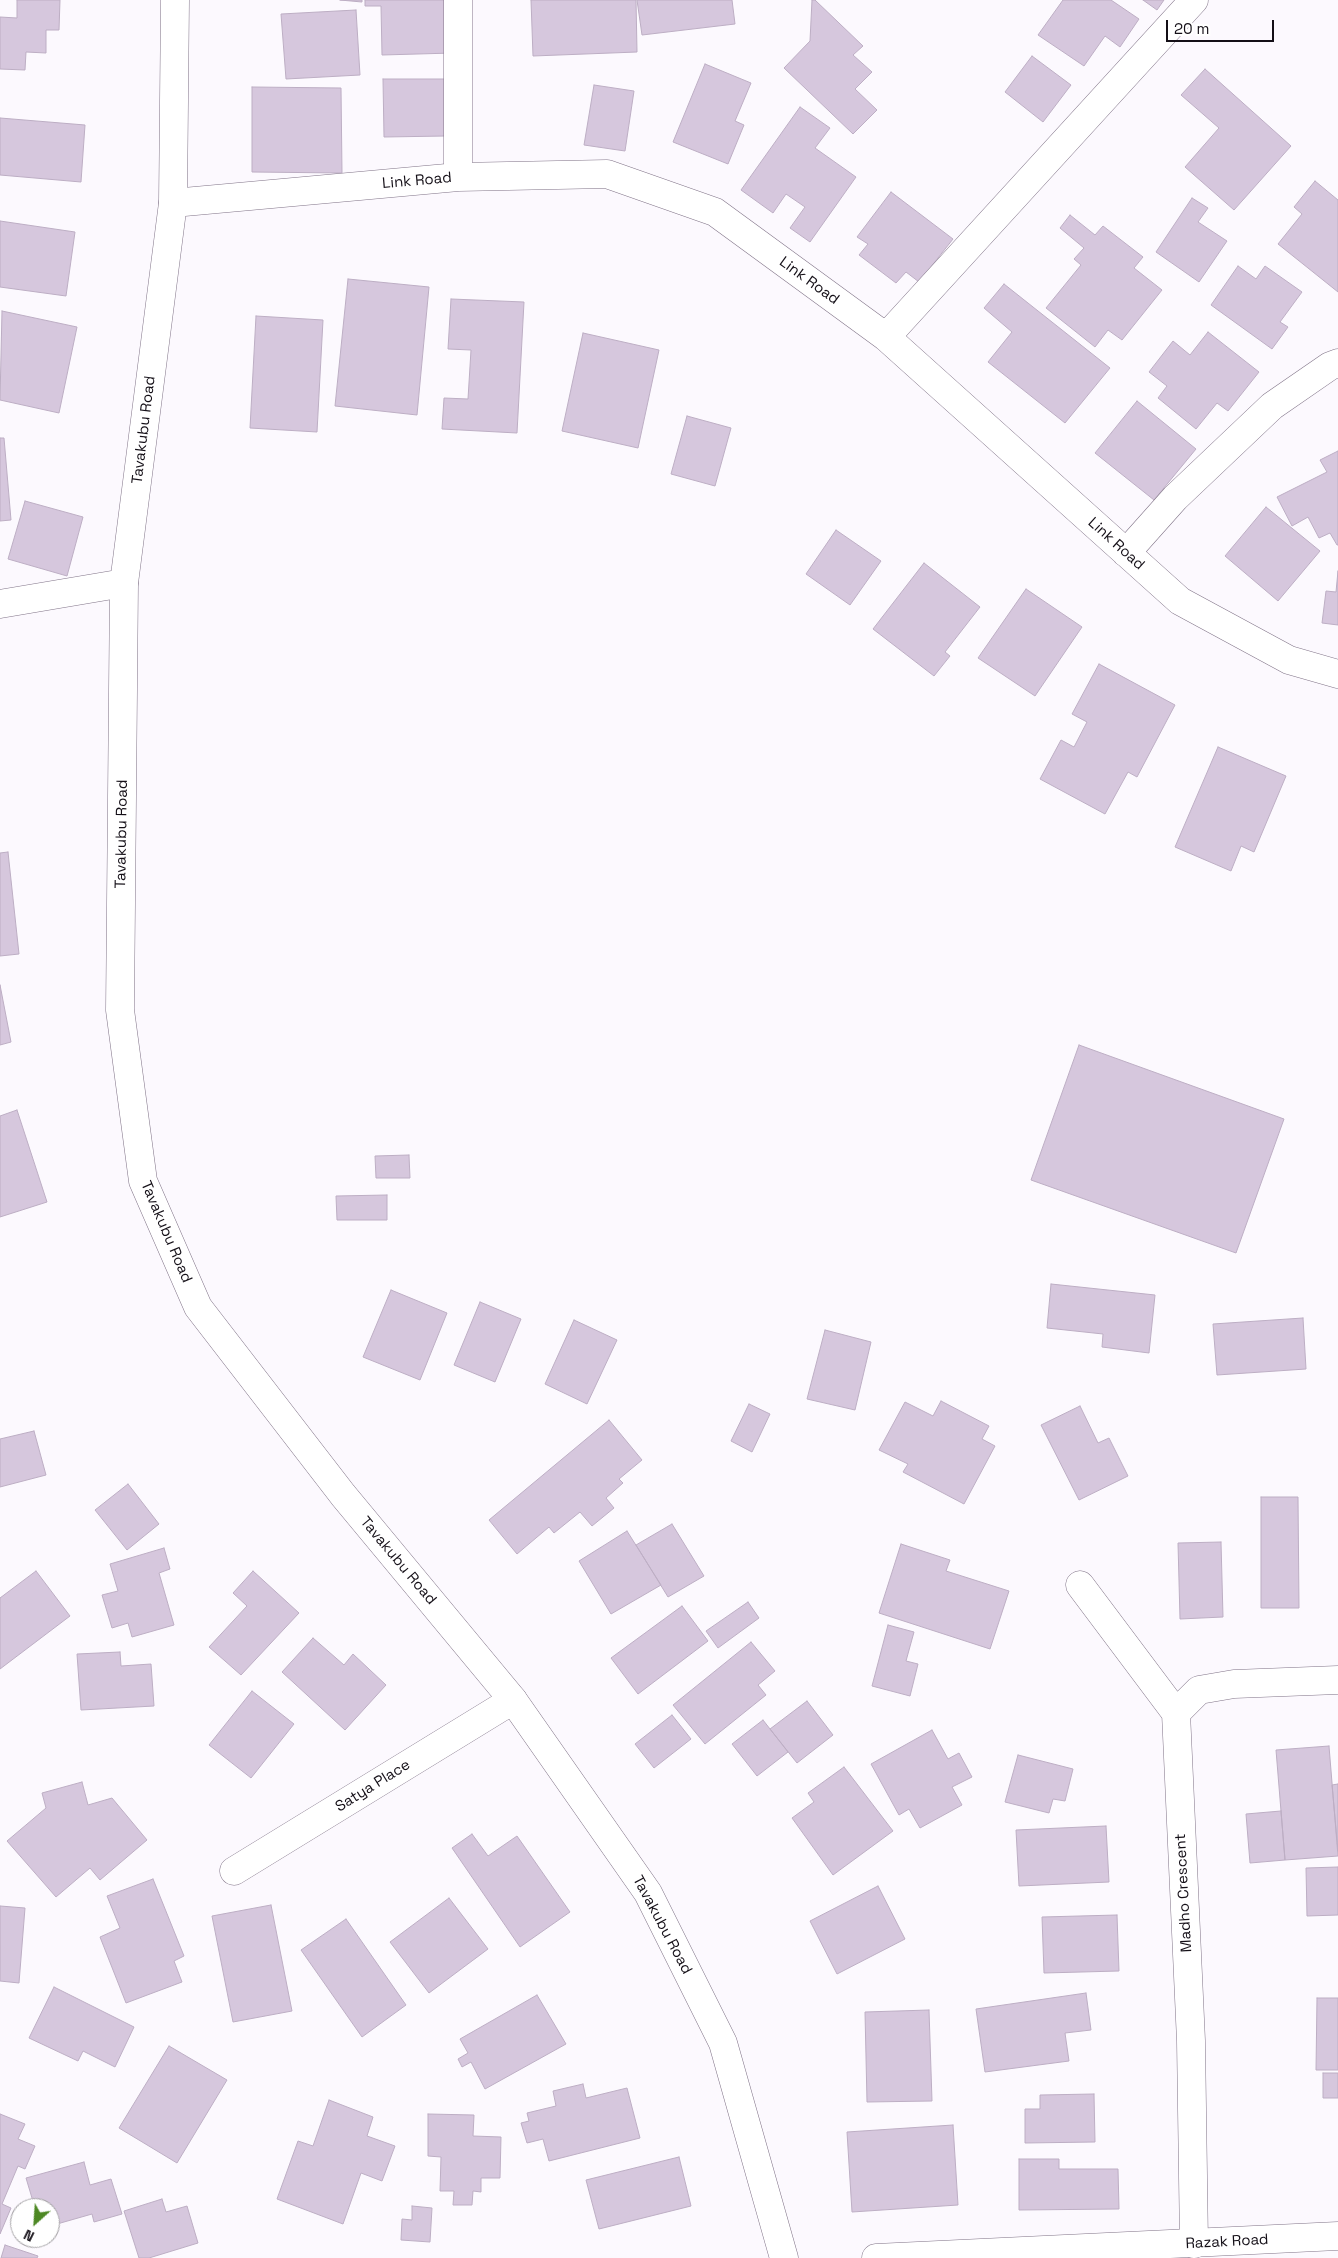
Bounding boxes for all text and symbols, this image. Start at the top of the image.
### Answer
scale bar [1168,10,1276,42]
text: 20 m [1174,19,1209,38]
street label: Link Road [381,169,453,193]
street label: Link Road [775,253,843,309]
street label: Tavakubu Road [128,375,160,485]
street label: Link Road [1084,514,1148,574]
street label: Tavakubu Road [112,779,132,889]
street label: Tavakubu Road [136,1178,196,1286]
street label: Tavakubu Road [356,1513,440,1609]
street label: Satya Place [332,1756,414,1816]
street label: Madho Crescent [1172,1833,1196,1953]
street label: Tavakubu Road [628,1873,696,1977]
north arrow [10,2198,60,2248]
text: N [21,2225,37,2246]
street label: Razak Road [1185,2231,1269,2253]

